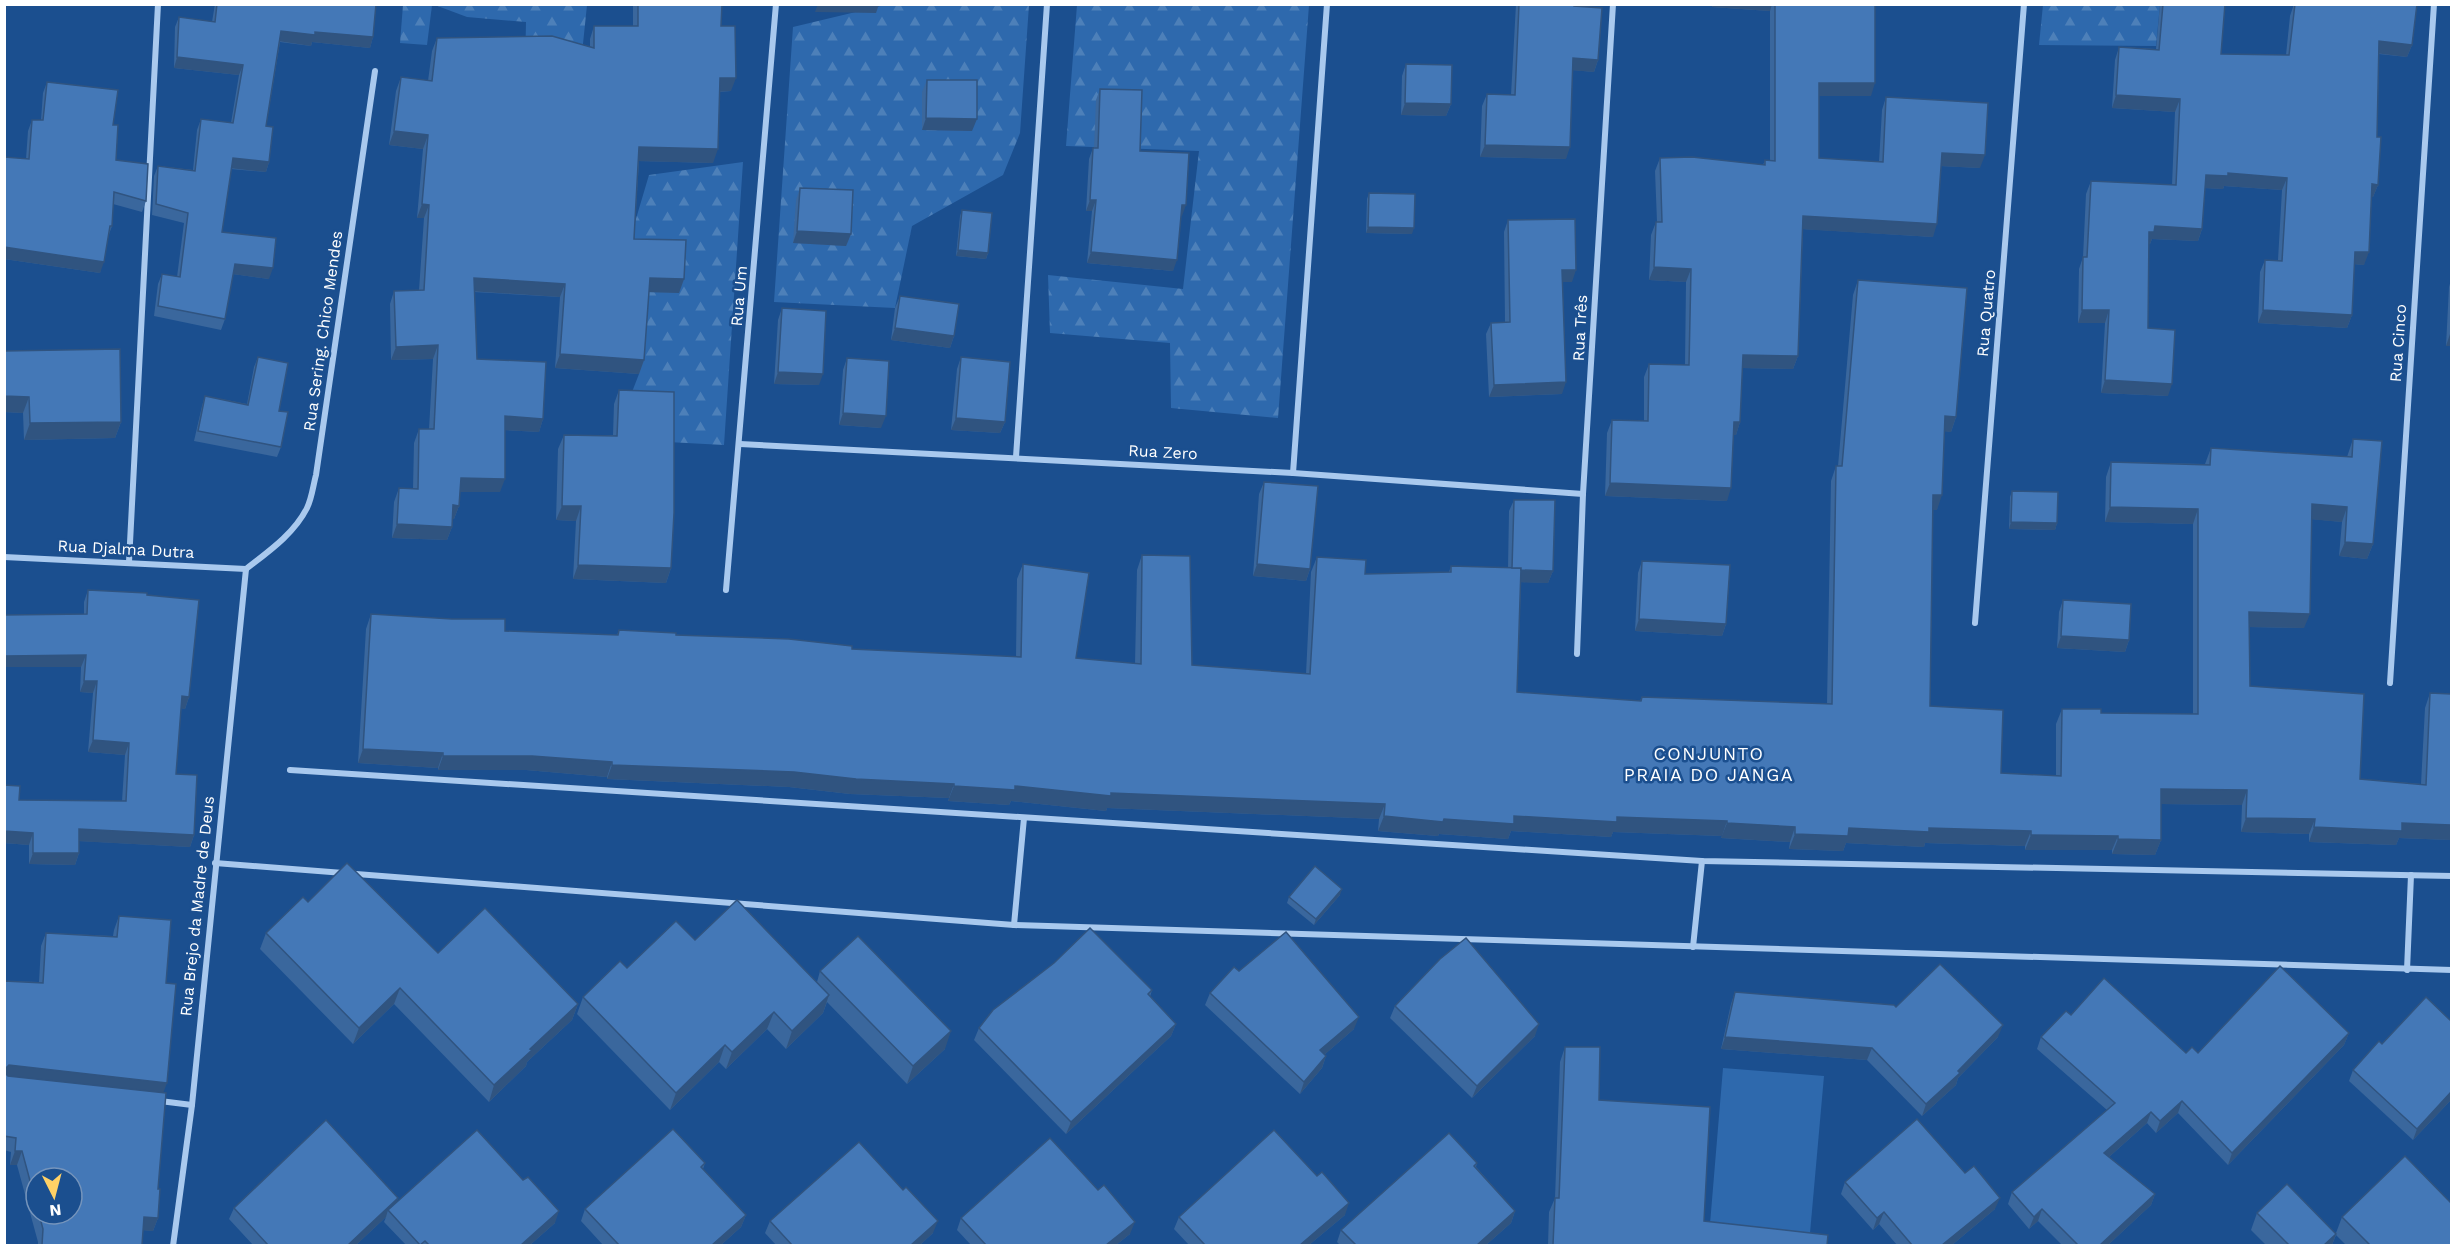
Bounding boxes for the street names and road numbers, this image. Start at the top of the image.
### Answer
street label: Rua Sering. Chico Mendes [300,229,346,433]
street label: Rua Um [727,265,751,327]
street label: Rua Quatro [1973,269,1999,357]
street label: Rua Três [1569,294,1591,362]
street label: Rua Cinco [2386,303,2410,383]
street label: Rua Zero [1128,441,1198,463]
street label: Rua Djalma Dutra [57,536,195,562]
street label: Rua Brejo da Madre de Deus [176,795,218,1017]

